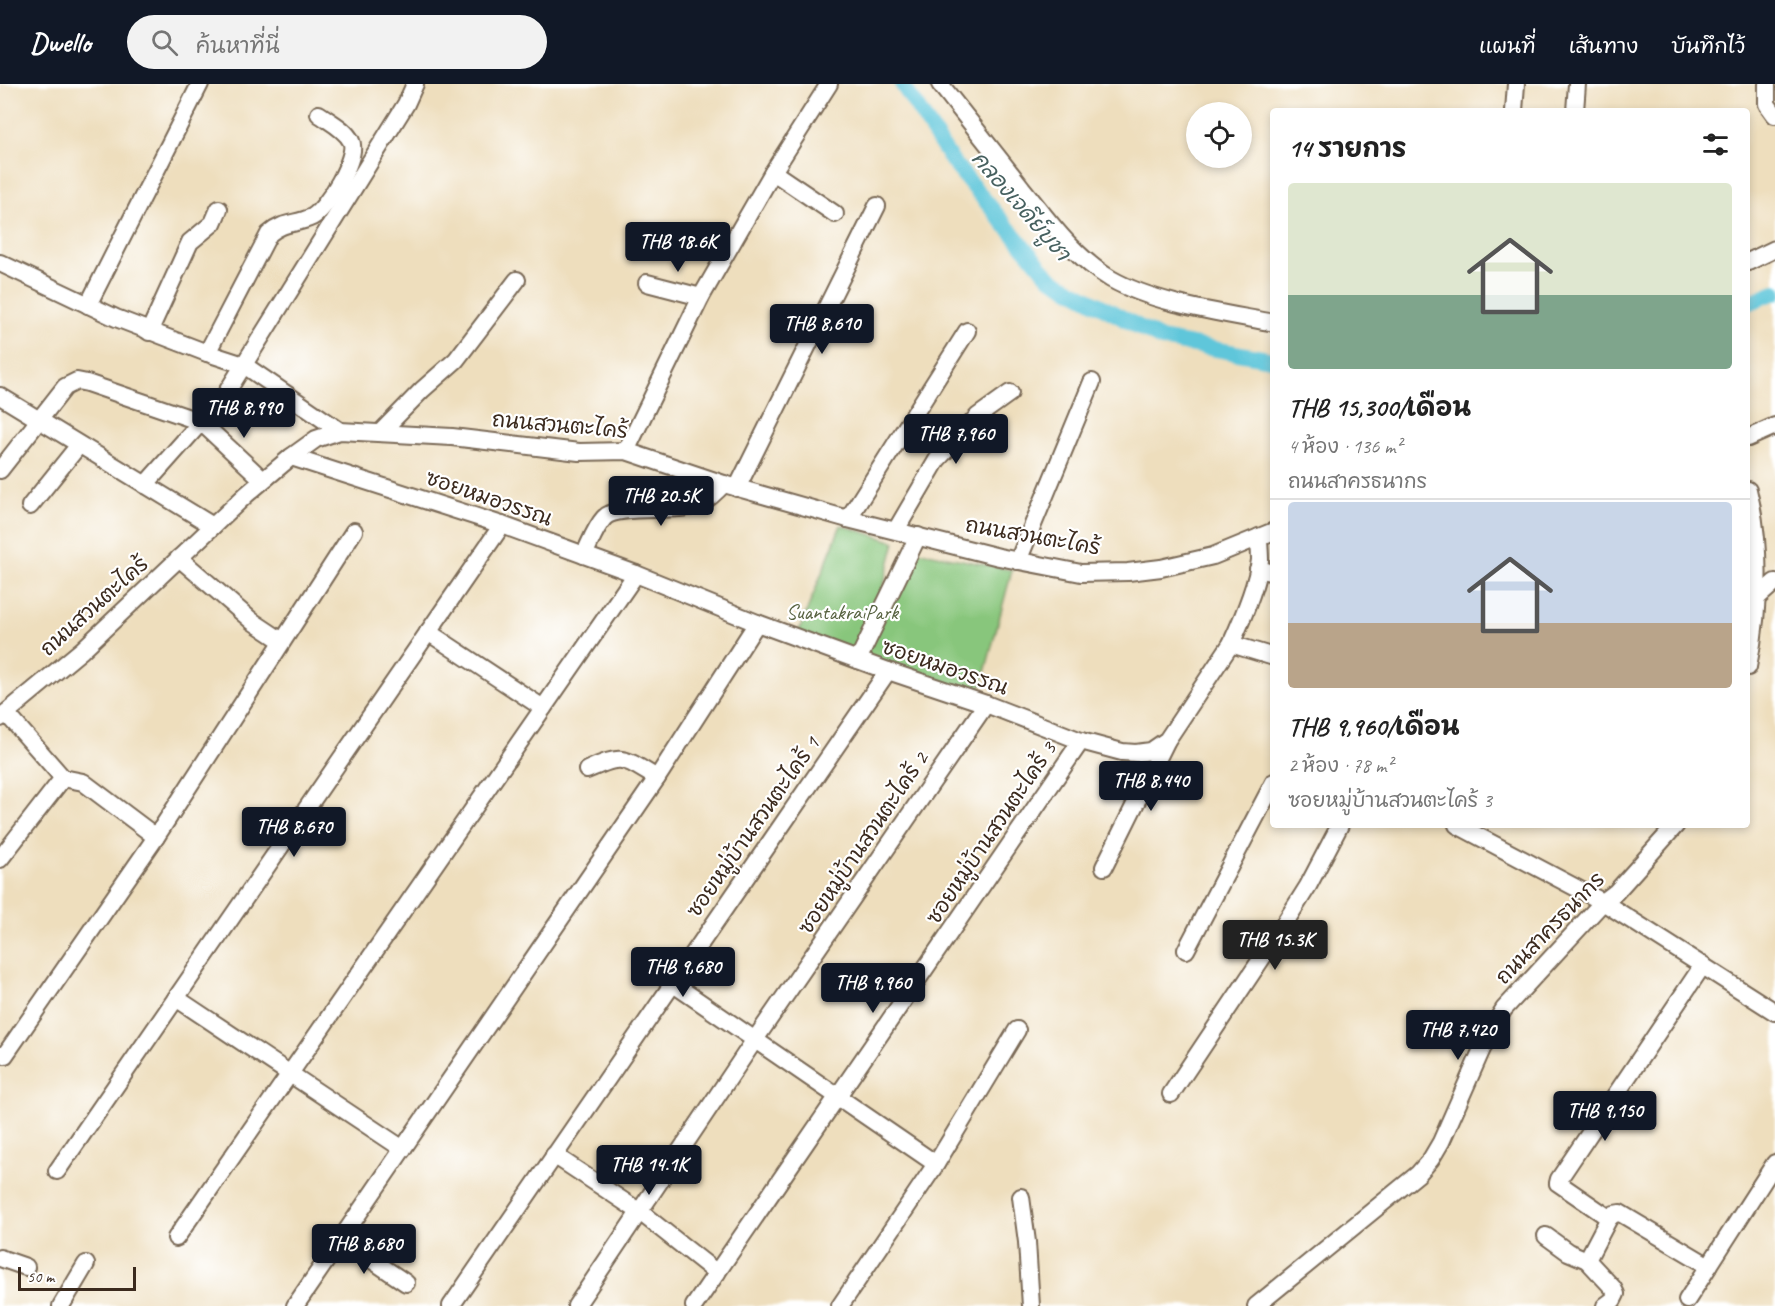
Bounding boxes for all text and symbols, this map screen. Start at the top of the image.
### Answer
search box [127,15,547,69]
text: Dwello [30,25,91,60]
icon: search [148,26,181,59]
text: ค้นหาที่นี่ [196,32,280,60]
text: แผนที่ [1479,33,1536,59]
text: เส้นทาง [1569,33,1638,59]
text: บันทึกไว้ [1671,33,1745,59]
map controls [1186,102,1252,168]
button: locate [1186,102,1252,168]
icon: filters [1699,128,1732,161]
text: 14 รายการ [1288,132,1406,165]
water label: คลองเจดีย์บูชา [964,145,1078,269]
pin: THB 18.6K [609,222,747,273]
icon: home [1456,222,1564,330]
text: THB 18.6K [639,229,717,254]
pin: THB 8,610 [753,304,891,355]
text: THB 8,610 [784,311,860,336]
pin: THB 8,990 [175,388,313,439]
text: THB 15,300/เดือน [1288,391,1471,424]
text: THB 8,990 [206,395,282,420]
street label: ถนนสวนตะไคร้ [491,406,629,444]
pin: THB 7,960 [887,414,1025,465]
text: THB 7,960 [918,421,994,446]
text: 4 ห้อง · 136 m² [1288,434,1402,459]
street label: ซอยหมอวรรณ [422,464,556,532]
text: ถนนสาครธนากร [1288,469,1427,494]
pin: THB 20.5K [592,476,730,527]
text: THB 20.5K [623,483,699,508]
street label: ถนนสวนตะไคร้ [964,511,1102,561]
icon: home [1456,541,1564,649]
street label: ถนนสวนตะไคร้ [35,551,153,661]
park label: SuantakraiPark [786,599,899,625]
street label: ซอยหมอวรรณ [878,633,1012,701]
text: THB 9,960/เดือน [1288,710,1460,743]
street label: ซอยหมู่บ้านสวนตะไคร้ 1 [681,731,828,924]
street label: ซอยหมู่บ้านสวนตะไคร้ 3 [920,736,1065,931]
street label: ซอยหมู่บ้านสวนตะไคร้ 2 [792,746,937,941]
text: 2 ห้อง · 78 m² [1288,753,1393,778]
pin: THB 8,440 [1082,761,1220,812]
text: THB 8,440 [1113,768,1189,793]
text: ซอยหมู่บ้านสวนตะไคร้ 3 [1288,788,1492,813]
pin: THB 8,670 [225,807,363,858]
text: THB 8,670 [256,814,332,839]
street label: ถนนสาครธนากร [1490,866,1610,990]
pin: THB 15.3K [1206,920,1344,971]
text: THB 15.3K [1237,927,1313,952]
pin: THB 9,680 [614,947,752,998]
text: THB 9,680 [645,954,721,979]
pin: THB 9,960 [804,963,942,1014]
text: THB 9,960 [835,970,911,995]
pin: THB 7,420 [1389,1010,1527,1061]
text: THB 7,420 [1420,1017,1496,1042]
pin: THB 9,150 [1536,1091,1674,1142]
text: THB 9,150 [1567,1098,1643,1123]
pin: THB 14.1K [580,1145,718,1196]
text: THB 14.1K [611,1152,688,1177]
pin: THB 8,680 [295,1224,433,1275]
text: THB 8,680 [326,1231,402,1256]
scale bar [18,1264,136,1292]
text: 50 m [27,1267,54,1287]

